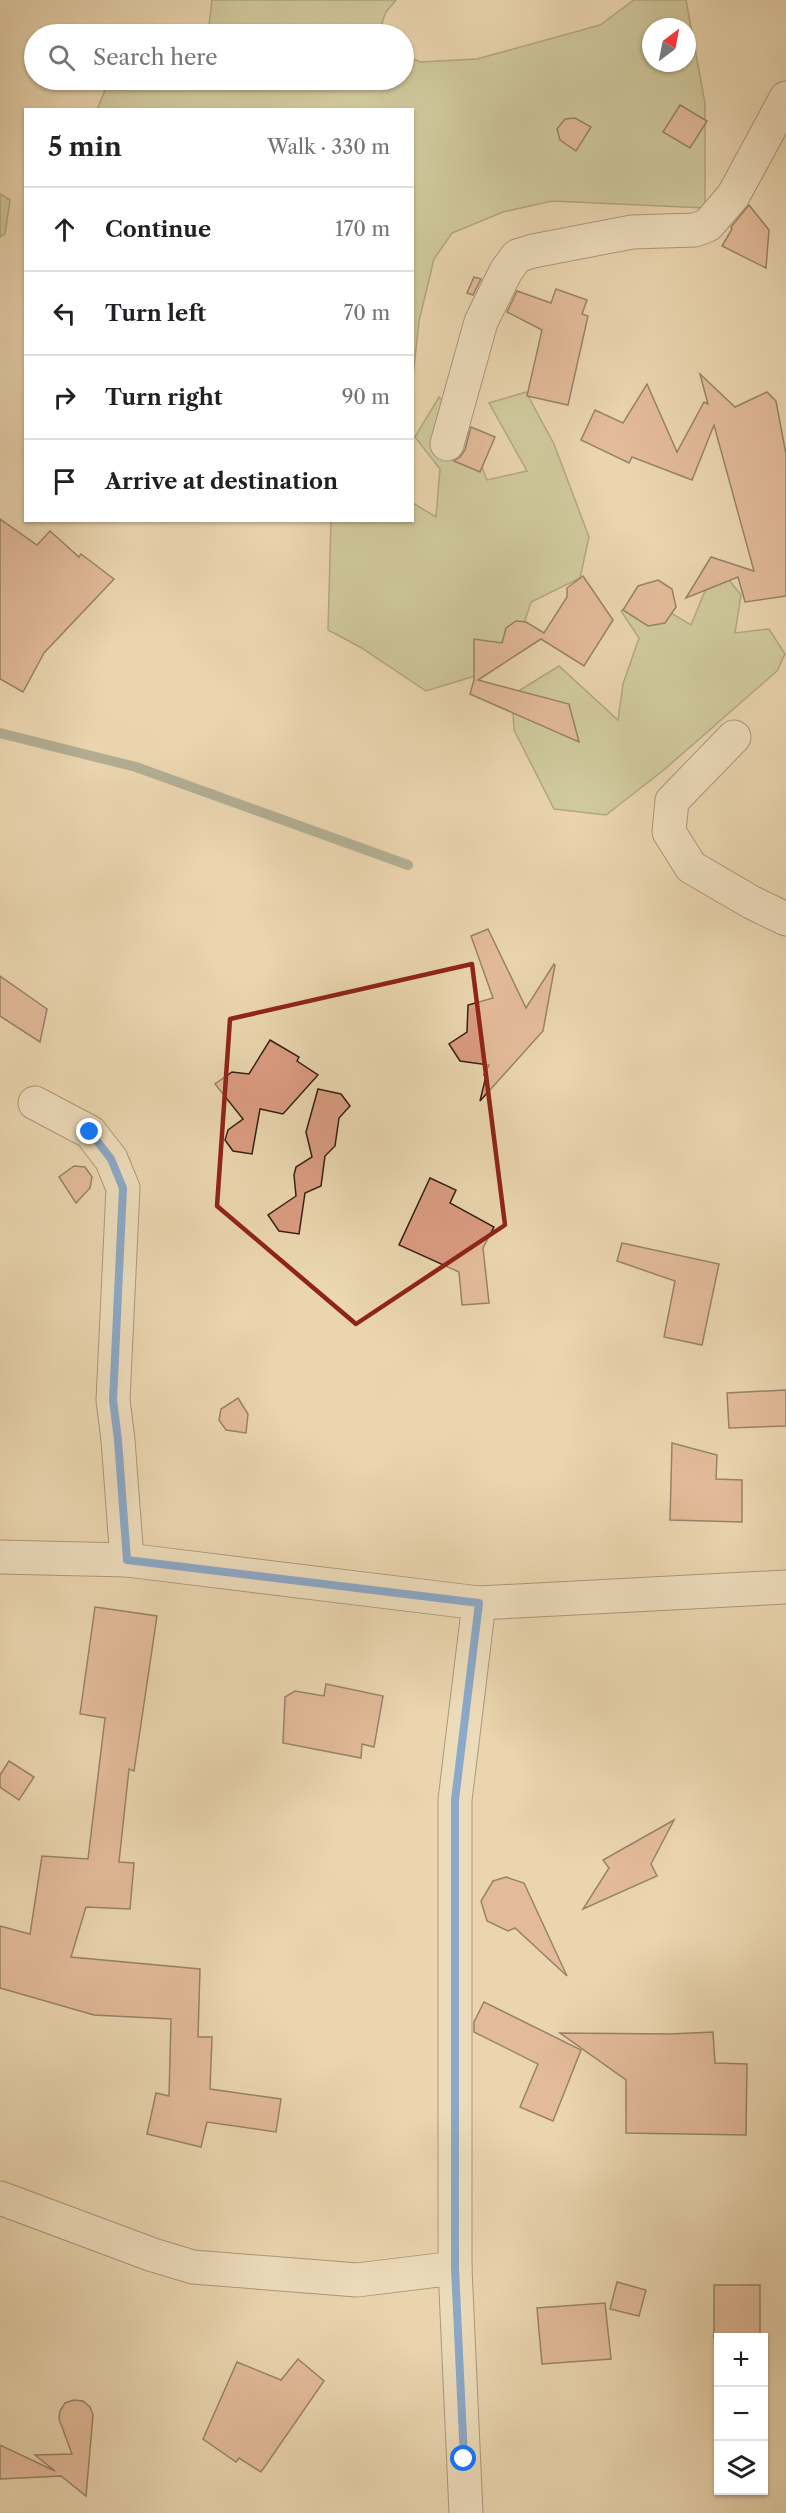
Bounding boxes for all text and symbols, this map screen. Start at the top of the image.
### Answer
north arrow [642,18,696,72]
search box [24,24,414,90]
icon: search [45,41,78,74]
text: Search here [93,44,218,71]
text: 5 min [48,131,122,163]
text: Walk · 330 m [267,135,390,159]
icon: ahead [48,213,81,246]
text: Continue [105,216,211,243]
text: 170 m [335,217,390,241]
icon: left [48,297,81,330]
text: Turn left [105,300,206,327]
text: 70 m [344,301,390,325]
icon: right [48,381,81,414]
text: Turn right [105,384,223,411]
text: 90 m [342,385,390,409]
icon: arrive [48,465,81,498]
text: Arrive at destination [105,468,338,495]
route end [76,1118,102,1144]
map controls [714,2333,768,2495]
button: + [714,2333,768,2387]
button: − [714,2387,768,2441]
button: layers [714,2441,768,2495]
route start [450,2445,476,2471]

